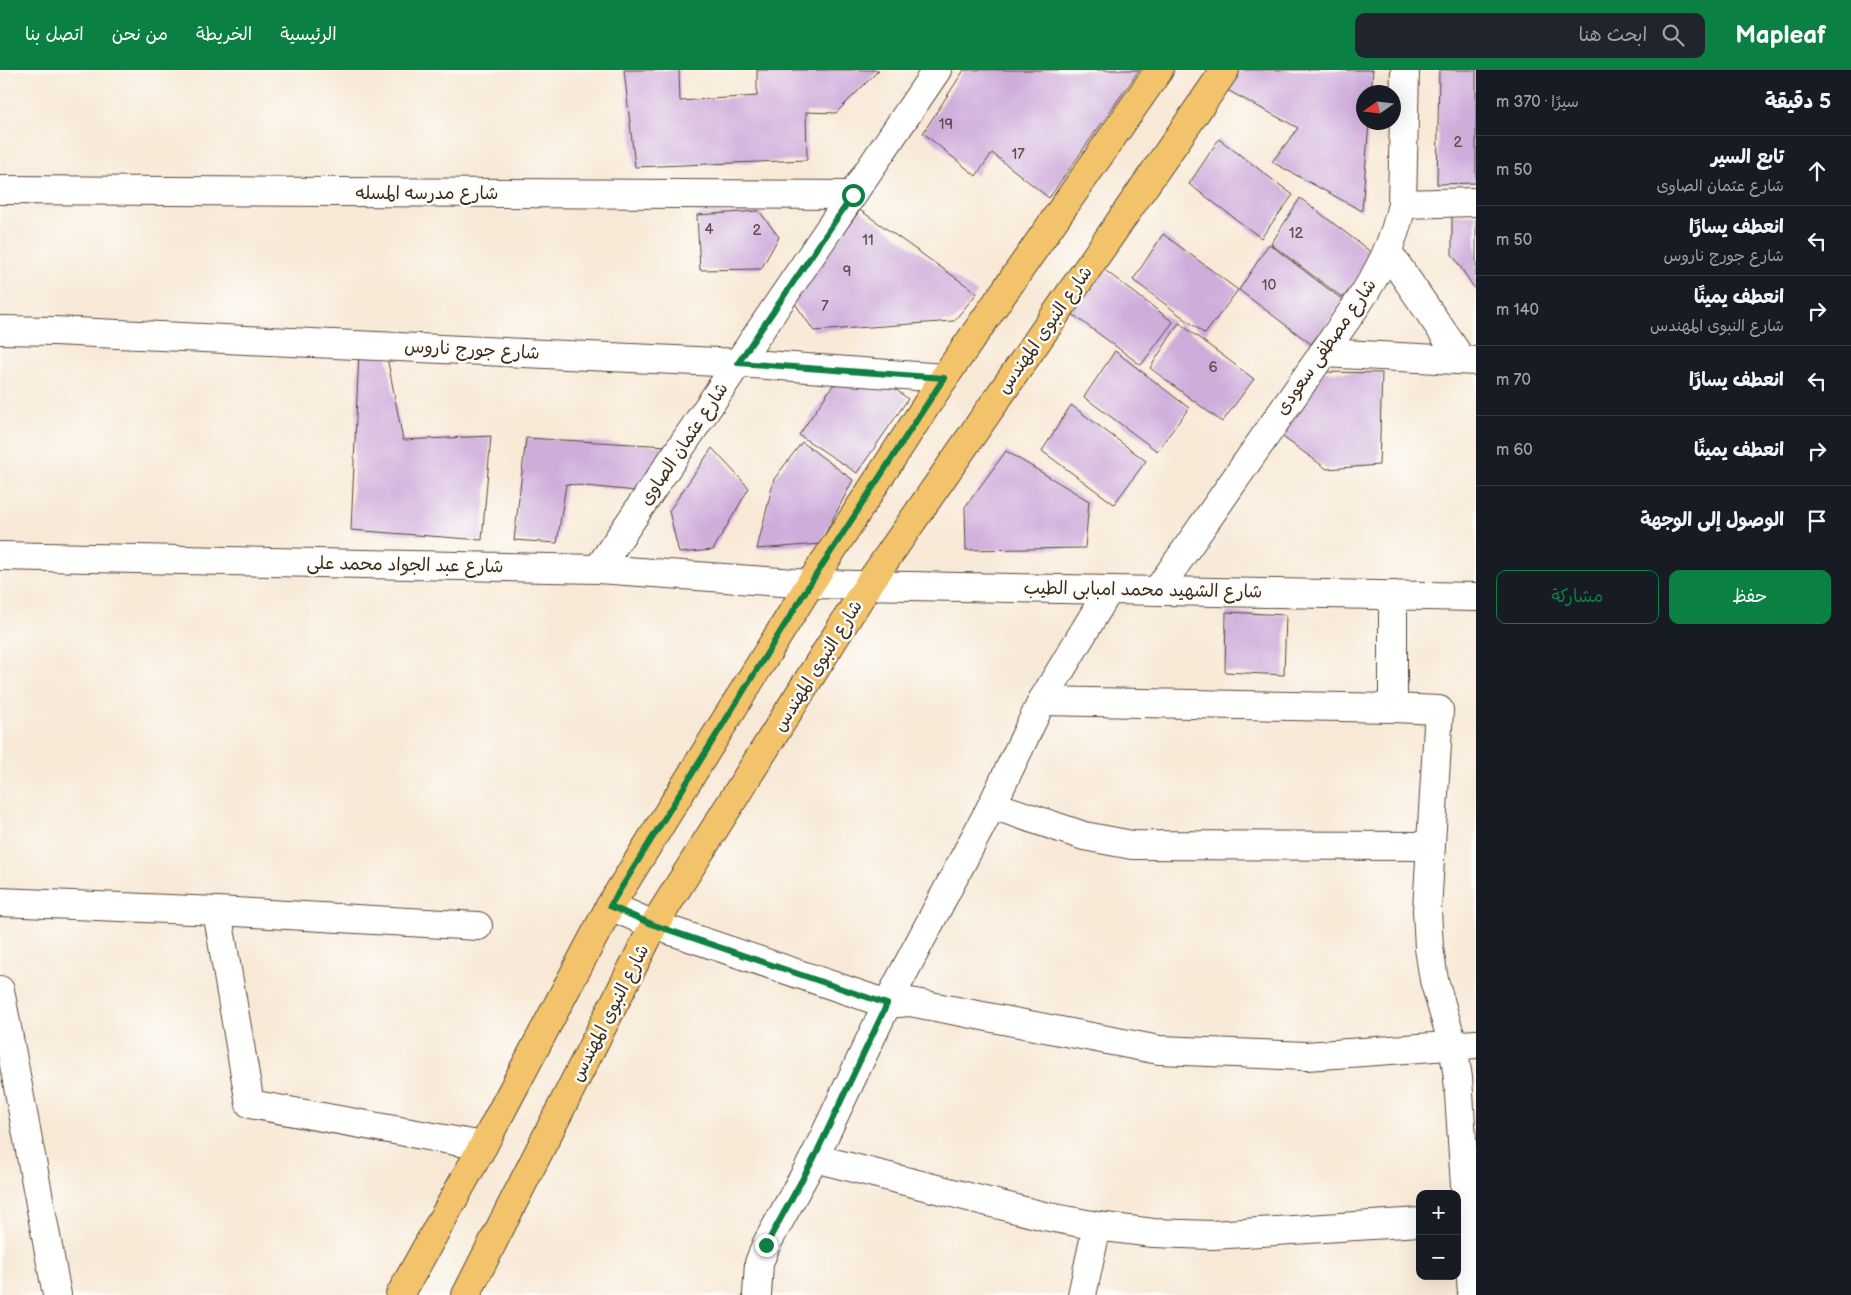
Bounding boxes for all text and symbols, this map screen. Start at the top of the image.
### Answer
search box [1355,13,1705,58]
icon: search [1659,21,1687,49]
text: Mapleaf [1735,21,1826,50]
text: اتصل بنا [25,24,84,45]
text: من نحن [112,24,168,45]
text: الخريطة [196,24,252,45]
text: الرئيسية [280,24,337,45]
text: ابحث هنا [1579,24,1647,47]
north arrow [1356,85,1401,130]
text: 5 دقيقة [1765,89,1831,114]
text: سيرًا · 370 m [1496,93,1579,112]
house number: 19 [939,115,953,134]
house number: 2 [1454,133,1463,152]
house number: 17 [1011,145,1025,164]
text: تابع السير [1711,146,1784,169]
icon: ahead [1803,157,1831,185]
text: 50 m [1496,161,1532,180]
text: شارع عثمان الصاوى [1657,177,1784,196]
street label: شارع مدرسه المسله [356,183,498,205]
route start [842,184,865,207]
text: انعطف يسارًا [1689,216,1784,239]
house number: 4 [704,220,714,239]
house number: 2 [753,221,762,240]
house number: 12 [1289,224,1303,243]
icon: left [1803,227,1831,255]
house number: 11 [862,231,874,250]
text: 50 m [1496,231,1532,250]
text: شارع جورج ناروس [1664,247,1784,266]
house number: 9 [843,262,851,281]
street label: شارع النبوى المهندس [993,262,1098,398]
street label: شارع مصطفى سعودى [1271,275,1382,420]
house number: 10 [1262,276,1276,295]
text: انعطف يمينًا [1694,286,1784,309]
house number: 7 [821,297,829,316]
icon: right [1803,297,1831,325]
text: 140 m [1496,301,1539,320]
text: شارع النبوى المهندس [1650,317,1784,336]
street label: شارع جورج ناروس [404,336,540,365]
house number: 6 [1208,358,1218,377]
icon: left [1803,367,1831,395]
text: انعطف يسارًا [1689,369,1784,392]
text: 70 m [1496,371,1531,390]
street label: شارع عثمان الصاوى [635,379,734,510]
icon: right [1803,437,1831,465]
text: انعطف يمينًا [1694,439,1784,462]
text: 60 m [1496,441,1533,460]
icon: arrive [1803,507,1831,535]
text: الوصول إلى الوجهة [1640,509,1784,532]
street label: شارع عبد الجواد محمد على [306,553,504,578]
button: مشاركة [1496,570,1659,624]
button: حفظ [1669,570,1831,624]
street label: شارع الشهيد محمد امبابى الطيب [1023,577,1263,604]
street label: شارع النبوى المهندس [769,597,868,736]
street label: شارع النبوى المهندس [566,941,654,1085]
map controls [1416,1190,1461,1280]
button: + [1416,1190,1461,1235]
route end [755,1234,778,1257]
button: − [1416,1235,1461,1280]

